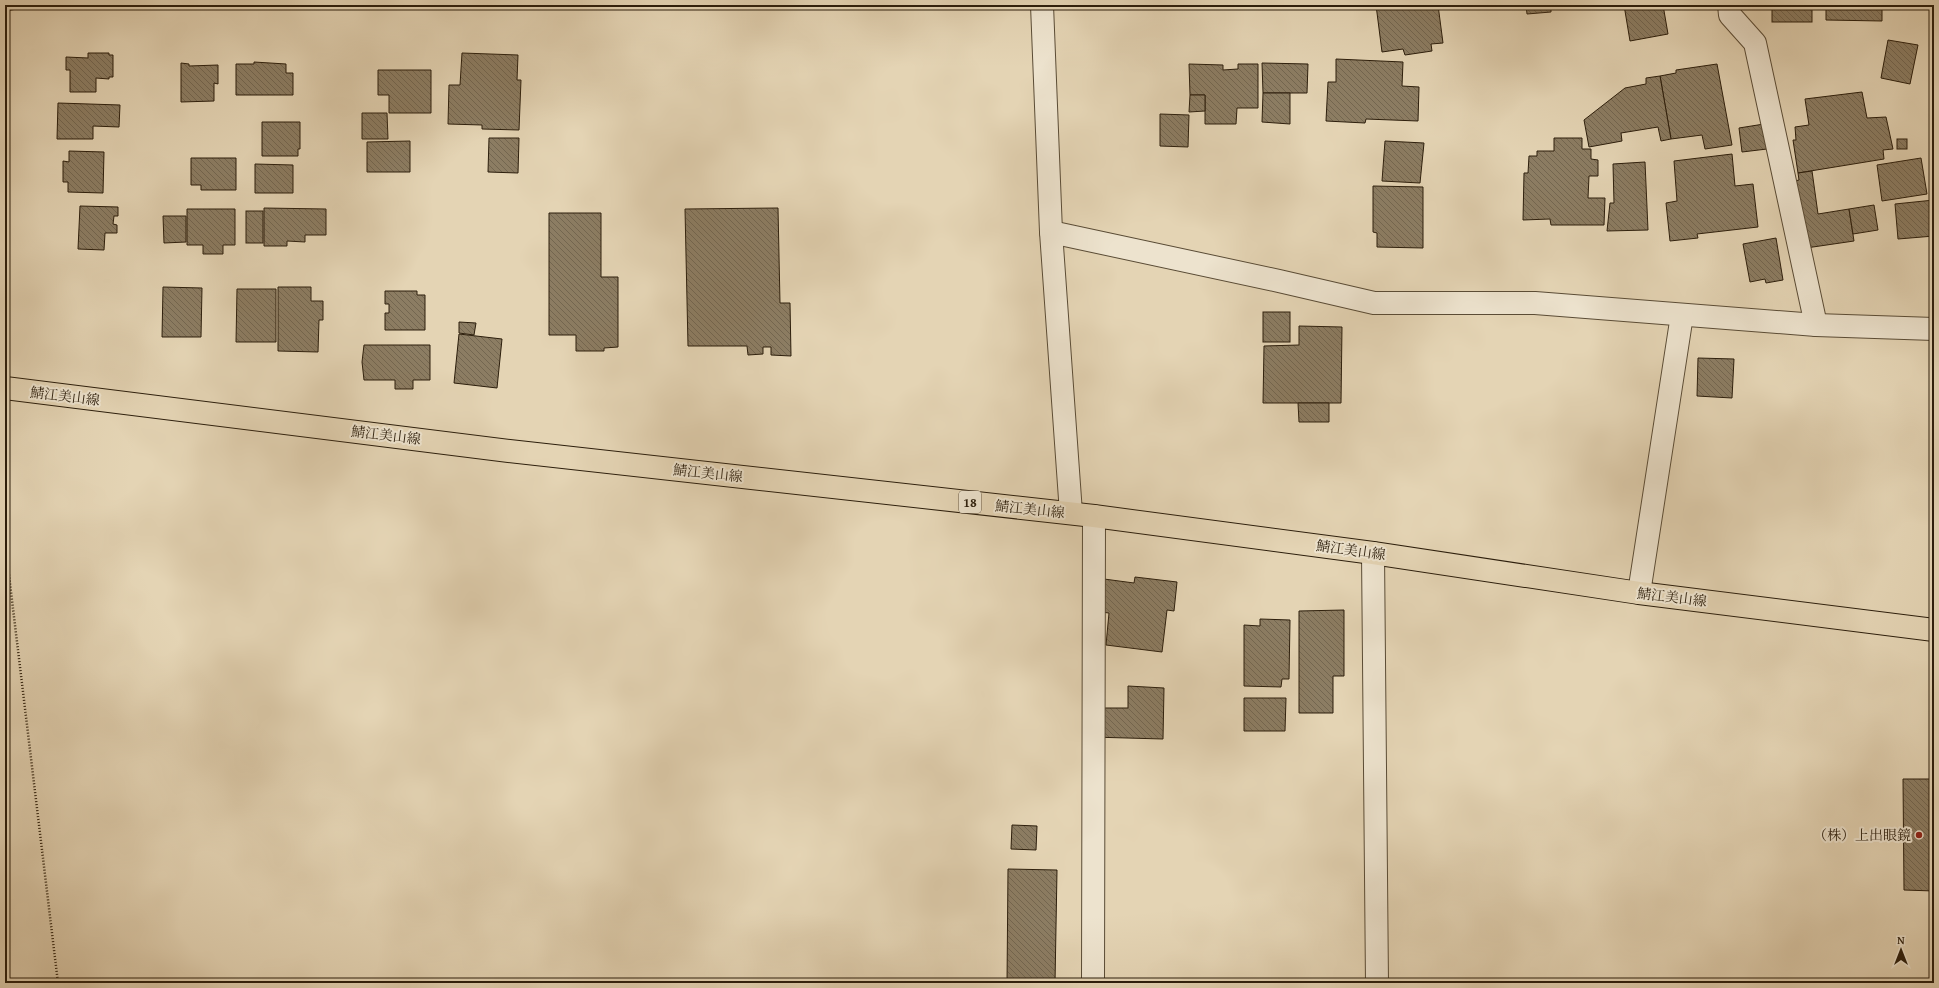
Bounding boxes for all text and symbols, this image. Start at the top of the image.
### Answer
street label: 鯖江美山線 [29,382,101,410]
street label: 鯖江美山線 [350,421,422,449]
street label: 鯖江美山線 [672,459,744,487]
road number: 18 [959,491,981,513]
street label: 鯖江美山線 [994,495,1066,523]
street label: 鯖江美山線 [1315,535,1387,565]
street label: 鯖江美山線 [1636,583,1708,611]
place label: （株）上出眼鏡 [1813,825,1911,845]
marker: （株）上出眼鏡 [1914,830,1924,840]
north arrow [1881,930,1921,970]
text: N [1897,932,1905,948]

